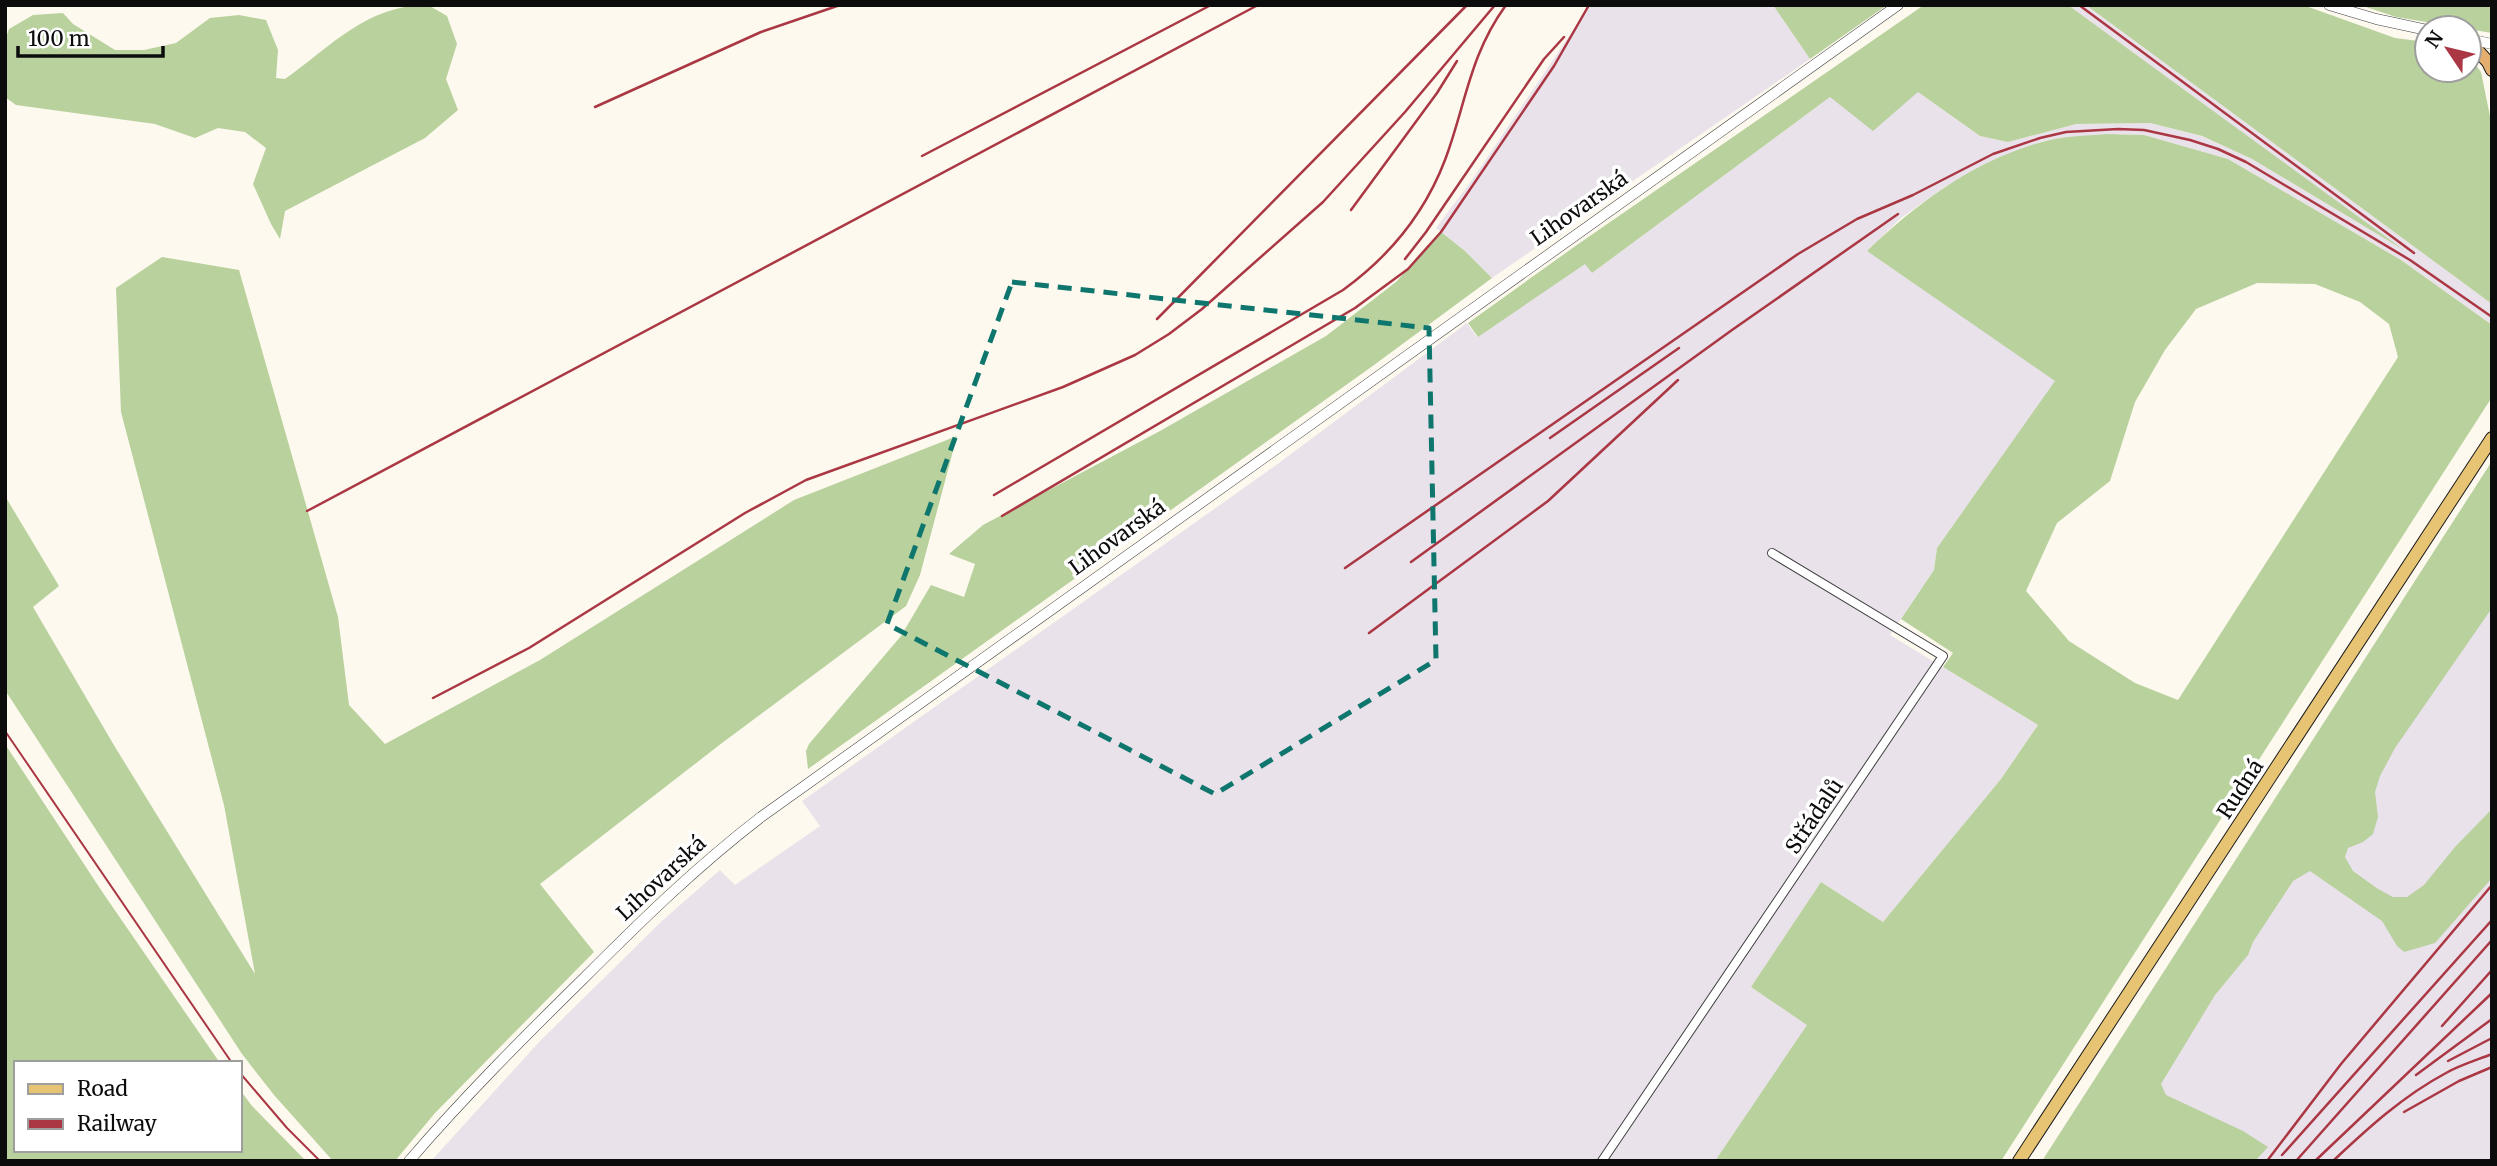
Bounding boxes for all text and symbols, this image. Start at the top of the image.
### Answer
scale bar [18,14,163,58]
north arrow [2413,14,2483,84]
text: 100 m [28,25,90,52]
text: N [2420,26,2448,52]
street label: Lihovarská [1525,165,1633,251]
street label: Lihovarská [1064,493,1170,581]
street label: Rudná [2211,754,2269,824]
street label: Střádalů [1779,773,1849,859]
street label: Lihovarská [611,830,711,926]
legend [14,1061,242,1152]
text: Road [77,1075,128,1102]
text: Railway [77,1110,158,1137]

